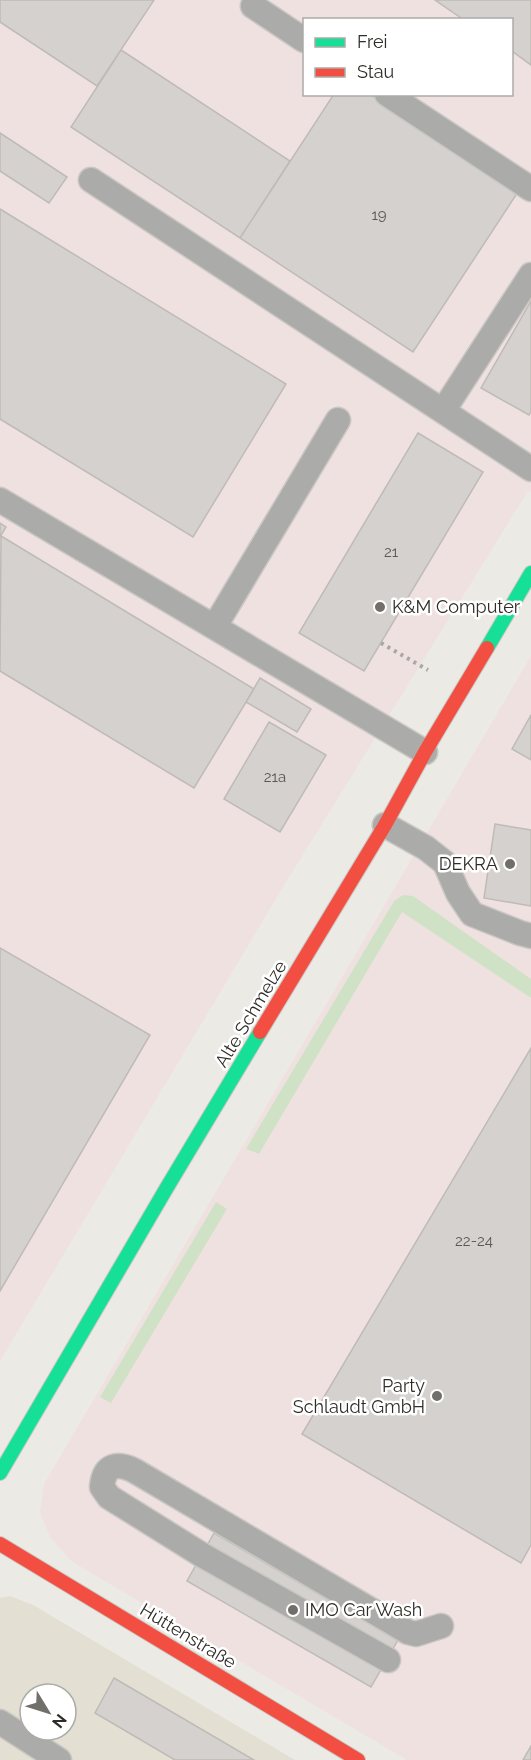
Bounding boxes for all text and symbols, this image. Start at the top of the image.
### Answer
legend [303,18,513,96]
text: Frei [357,31,387,52]
text: Stau [357,61,394,82]
house number: 19 [371,206,387,224]
house number: 21 [384,543,399,561]
place label: K&M Computer [392,596,521,617]
marker: K&M Computer [373,600,387,614]
house number: 21a [264,768,286,786]
place label: DEKRA [439,853,498,874]
marker: DEKRA [503,857,517,871]
street label: Alte Schmelze [211,956,291,1071]
house number: 22-24 [455,1232,493,1250]
place label: Party Schlaudt GmbH [293,1375,425,1417]
marker: Party Schlaudt GmbH [430,1389,444,1403]
street label: Hüttenstraße [136,1599,240,1673]
place label: IMO Car Wash [305,1599,422,1620]
marker: IMO Car Wash [286,1603,300,1617]
north arrow [18,1682,78,1742]
text: N [48,1710,71,1732]

